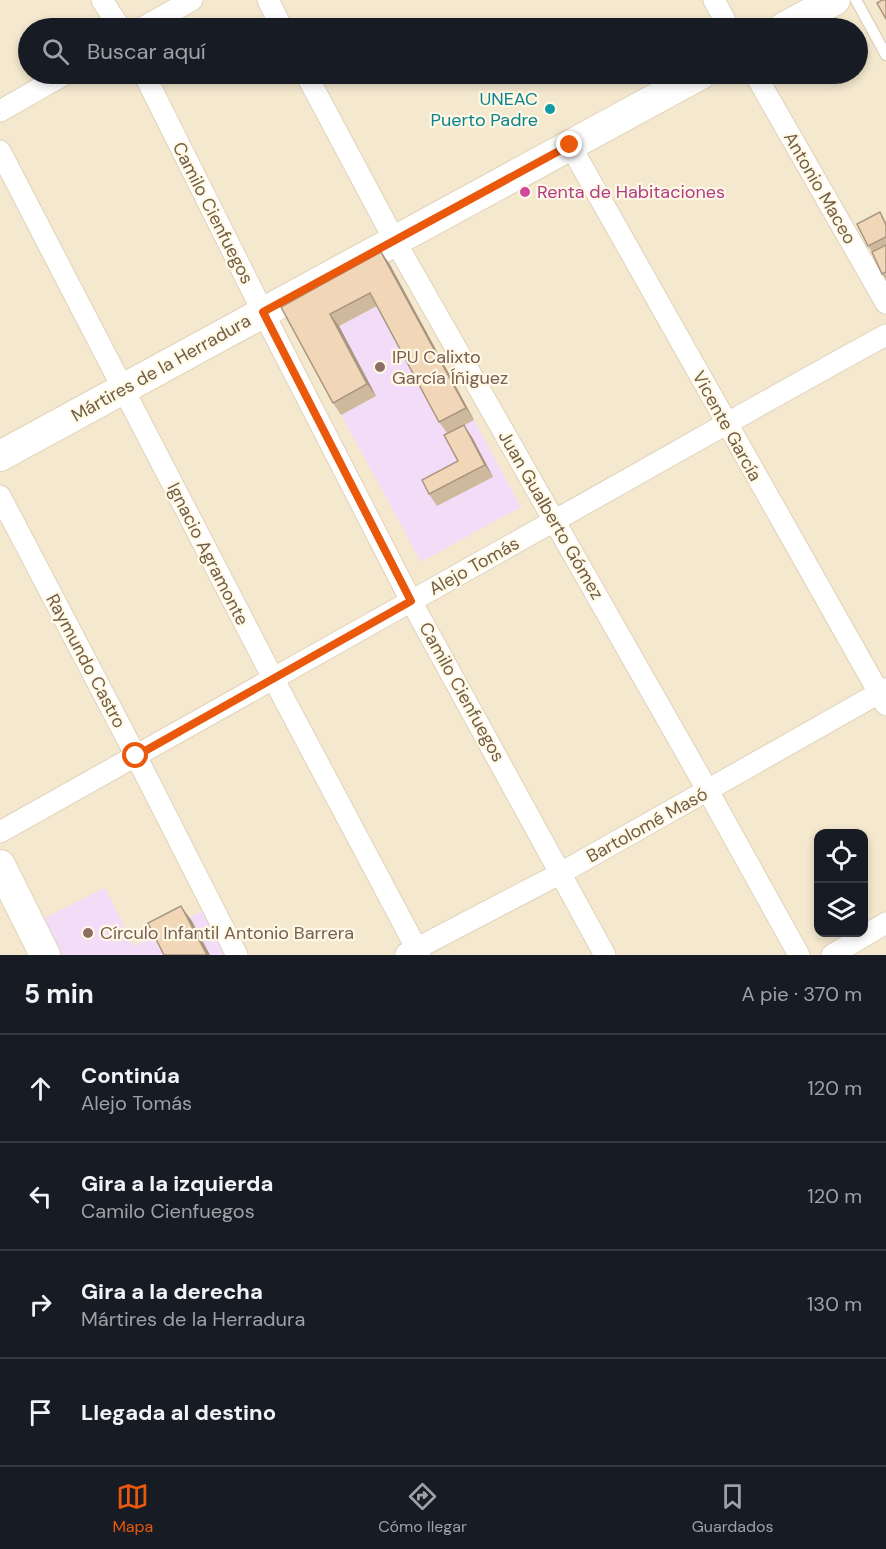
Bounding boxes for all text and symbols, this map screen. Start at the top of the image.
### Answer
search box [18,18,868,84]
icon: search [39,35,72,68]
text: Buscar aquí [87,37,206,66]
place label: UNEAC Puerto Padre [430,87,538,132]
marker: UNEAC Puerto Padre [543,102,557,116]
street label: Antonio Maceo [778,127,862,249]
route end [556,131,582,157]
street label: Camilo Cienfuegos [167,138,259,288]
place label: Renta de Habitaciones [537,180,725,204]
marker: Renta de Habitaciones [518,185,532,199]
street label: Mártires de la Herradura [67,309,255,427]
place label: IPU Calixto García Íñiguez [392,345,508,390]
marker: IPU Calixto García Íñiguez [373,360,387,374]
street label: Vicente García [687,366,767,486]
street label: Juan Gualberto Gómez [493,426,609,604]
street label: Ignacio Agramonte [162,479,254,629]
street label: Alejo Tomás [424,531,524,601]
street label: Raymundo Castro [40,590,132,732]
street label: Camilo Cienfuegos [414,618,510,766]
route start [122,742,148,768]
street label: Bartolomé Masó [582,782,712,868]
map controls [814,829,868,937]
button: locate [814,829,868,883]
button: layers [814,883,868,937]
place label: Círculo Infantil Antonio Barrera [100,921,354,945]
marker: Círculo Infantil Antonio Barrera [81,926,95,940]
text: 5 min [24,977,94,1011]
text: A pie · 370 m [741,981,862,1007]
text: Continúa [81,1061,180,1090]
icon: ahead [24,1072,57,1105]
text: 120 m [808,1075,862,1101]
text: Alejo Tomás [81,1090,192,1116]
text: Gira a la izquierda [81,1169,273,1198]
icon: left [24,1180,57,1213]
text: 120 m [808,1183,862,1209]
text: Camilo Cienfuegos [81,1198,255,1224]
text: Gira a la derecha [81,1277,263,1306]
icon: right [24,1288,57,1321]
text: 130 m [807,1291,862,1317]
text: Mártires de la Herradura [81,1306,305,1332]
icon: arrive [24,1396,57,1429]
text: Llegada al destino [81,1398,276,1427]
tab: Mapa [112,1480,153,1537]
tab: Cómo llegar [378,1480,467,1537]
tab: Guardados [692,1480,774,1537]

